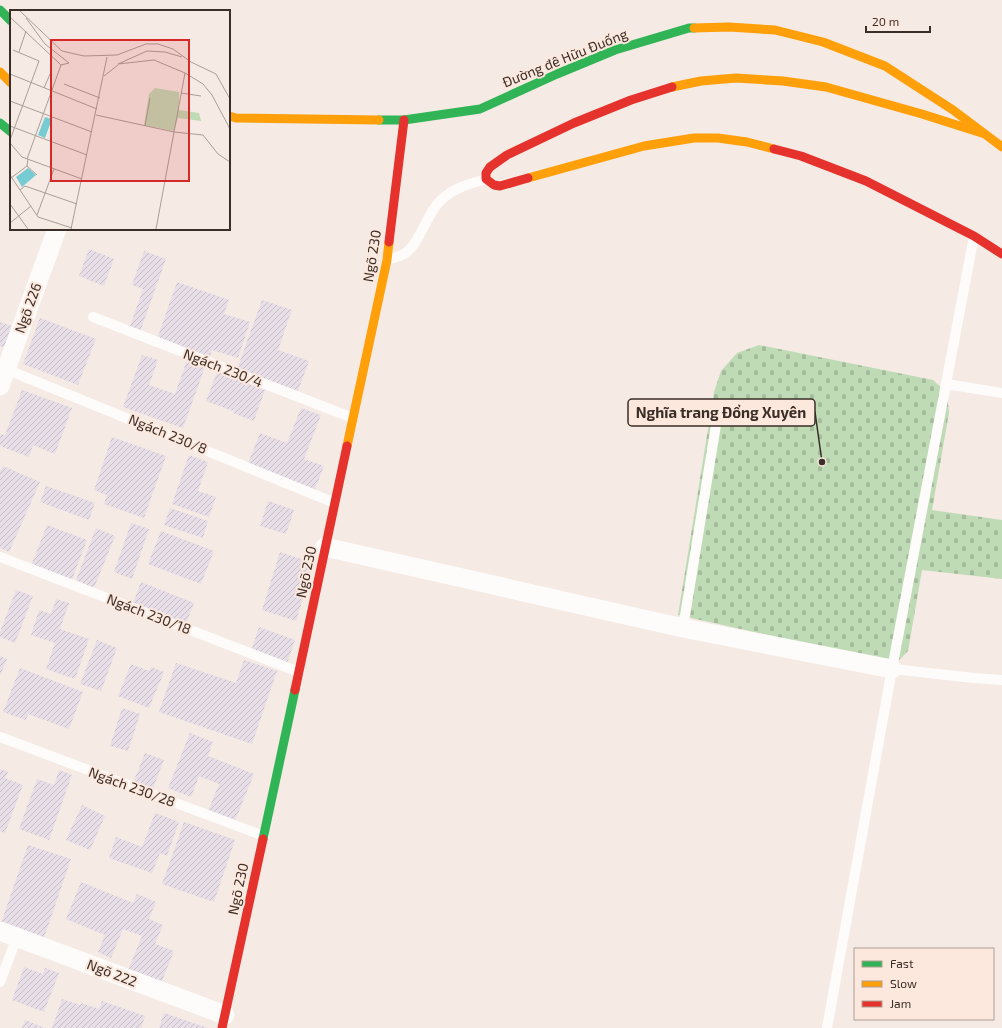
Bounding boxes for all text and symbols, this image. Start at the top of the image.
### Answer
scale bar [866,8,930,34]
inset map [10,10,230,230]
text: 20 m [872,14,899,28]
street label: Đường đê Hữu Đuống [500,25,630,90]
street label: Ngõ 230 [359,229,384,283]
street label: Ngõ 226 [11,280,44,335]
street label: Ngách 230/4 [181,345,265,390]
callout: Nghĩa trang Đổng Xuyên [628,399,815,426]
text: Nghĩa trang Đổng Xuyên [636,403,806,422]
street label: Ngách 230/8 [126,410,210,457]
street label: Ngõ 230 [292,544,319,599]
street label: Ngách 230/18 [105,590,194,637]
street label: Ngách 230/28 [86,763,178,810]
street label: Ngõ 230 [224,861,251,916]
legend [854,948,994,1020]
street label: Ngõ 222 [85,955,140,990]
text: Fast [890,956,914,970]
text: Slow [890,976,917,990]
text: Jam [890,996,911,1010]

